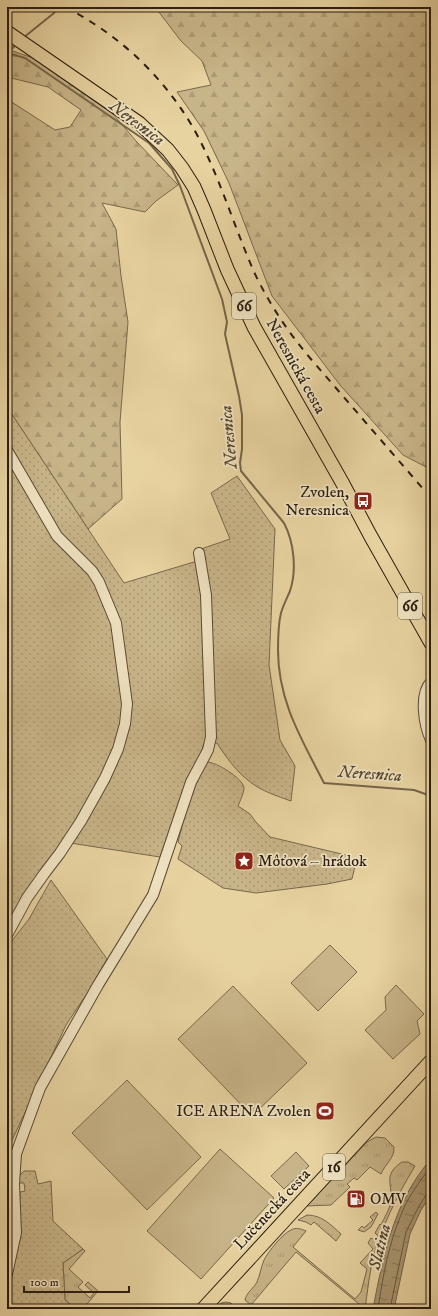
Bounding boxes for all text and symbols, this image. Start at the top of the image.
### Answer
water label: Neresnica [104,94,169,151]
road number: 66 [232,293,256,319]
street label: Neresnická cesta [262,315,330,417]
water label: Neresnica [215,404,243,471]
place label: Zvolen, Neresnica [285,482,349,520]
bus stop icon: Zvolen, Neresnica [352,490,374,512]
road number: 66 [398,593,422,619]
water label: Neresnica [336,761,403,787]
place icon: Môťová – hrádok [233,850,255,872]
place label: Môťová – hrádok [258,851,367,871]
sports icon: ICE ARENA Zvolen [314,1100,336,1122]
place label: ICE ARENA Zvolen [176,1101,312,1121]
road number: 16 [323,1154,345,1180]
street label: Lučenecká cesta [229,1164,315,1254]
fuel station icon: OMV [345,1188,367,1210]
place label: OMV [370,1189,407,1209]
water label: Slatina [363,1222,396,1273]
scale bar [24,1268,129,1294]
text: 100 m [30,1275,59,1290]

